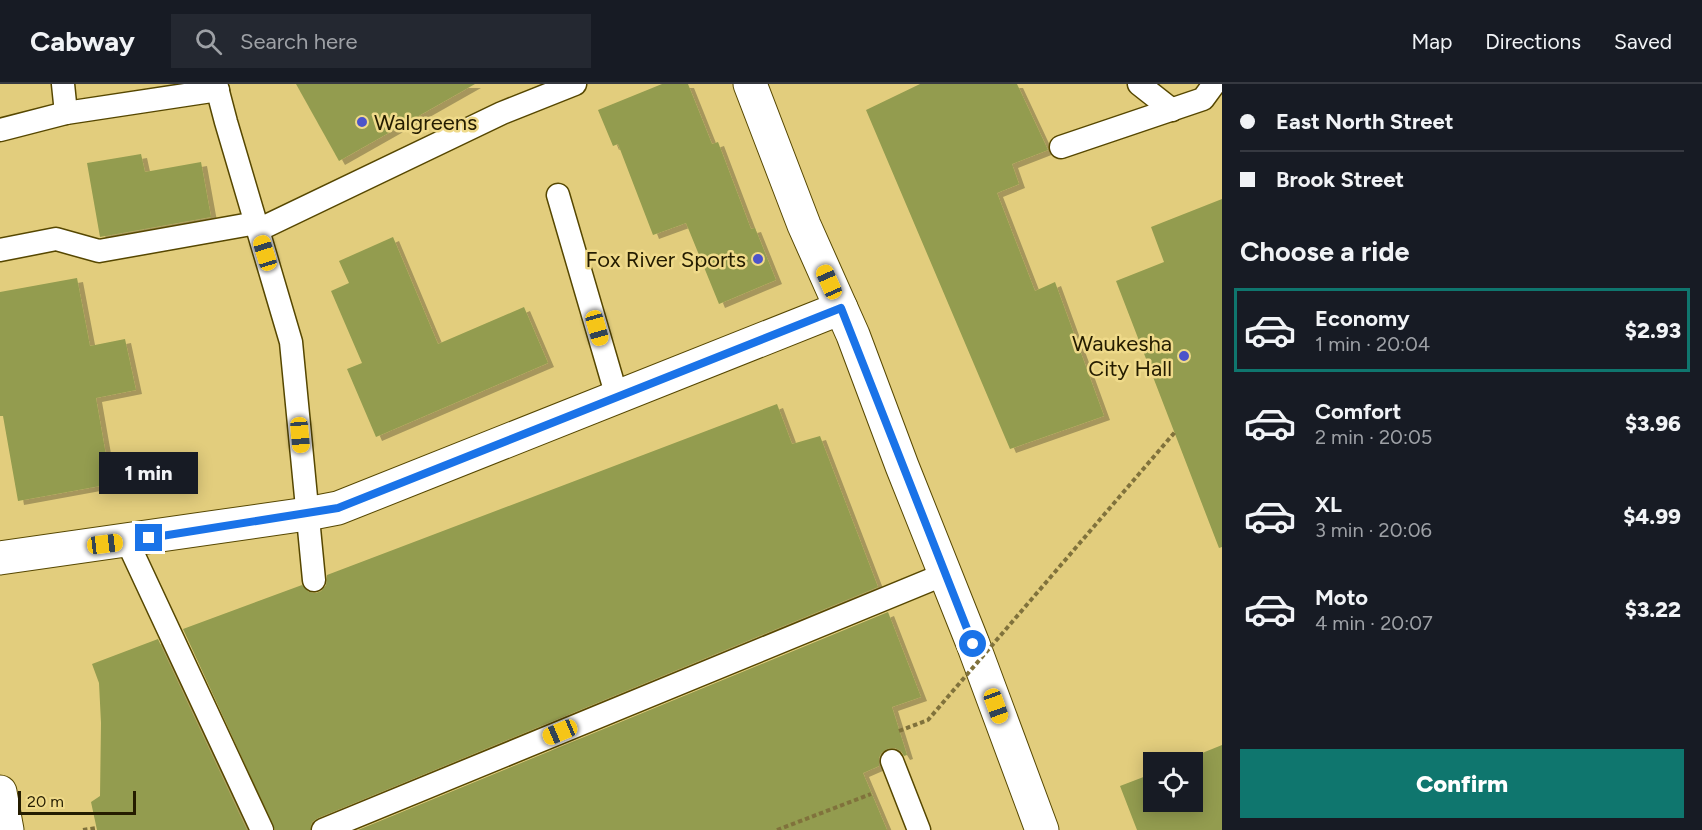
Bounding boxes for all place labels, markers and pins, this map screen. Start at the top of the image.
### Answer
place label: Walgreens [374,109,477,136]
marker: Walgreens [355,115,369,129]
place label: Fox River Sports [585,246,746,273]
marker: Fox River Sports [751,252,765,266]
place label: Waukesha City Hall [1072,330,1172,382]
marker: Waukesha City Hall [1177,349,1191,363]

